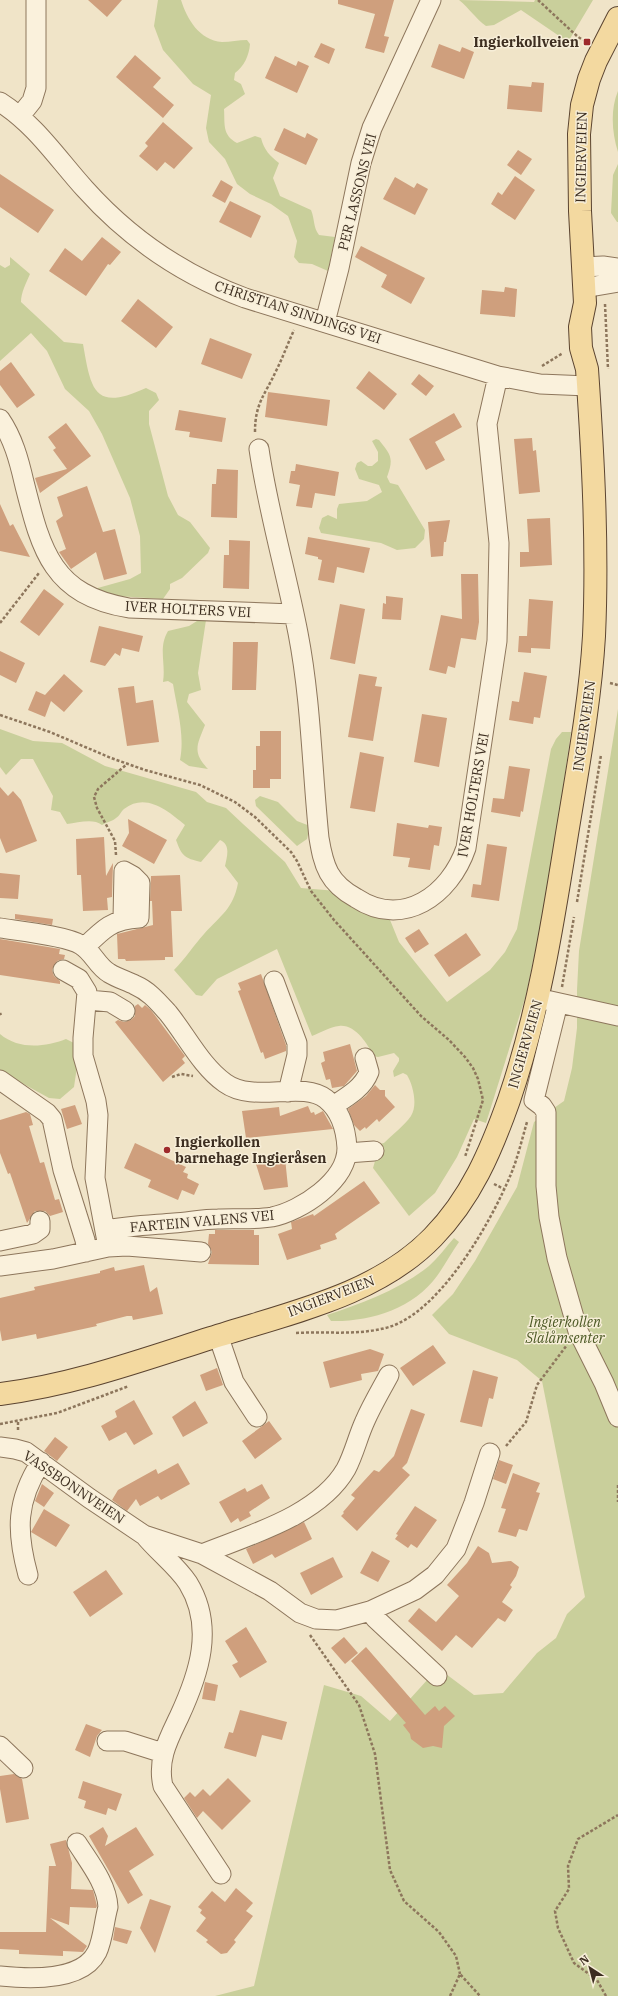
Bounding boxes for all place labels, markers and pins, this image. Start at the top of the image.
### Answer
place label: Ingierkollveien [473,33,579,51]
marker: Ingierkollveien [582,37,592,47]
place label: Ingierkollen barnehage Ingieråsen [175,1133,327,1167]
marker: Ingierkollen barnehage Ingieråsen [162,1145,172,1155]

